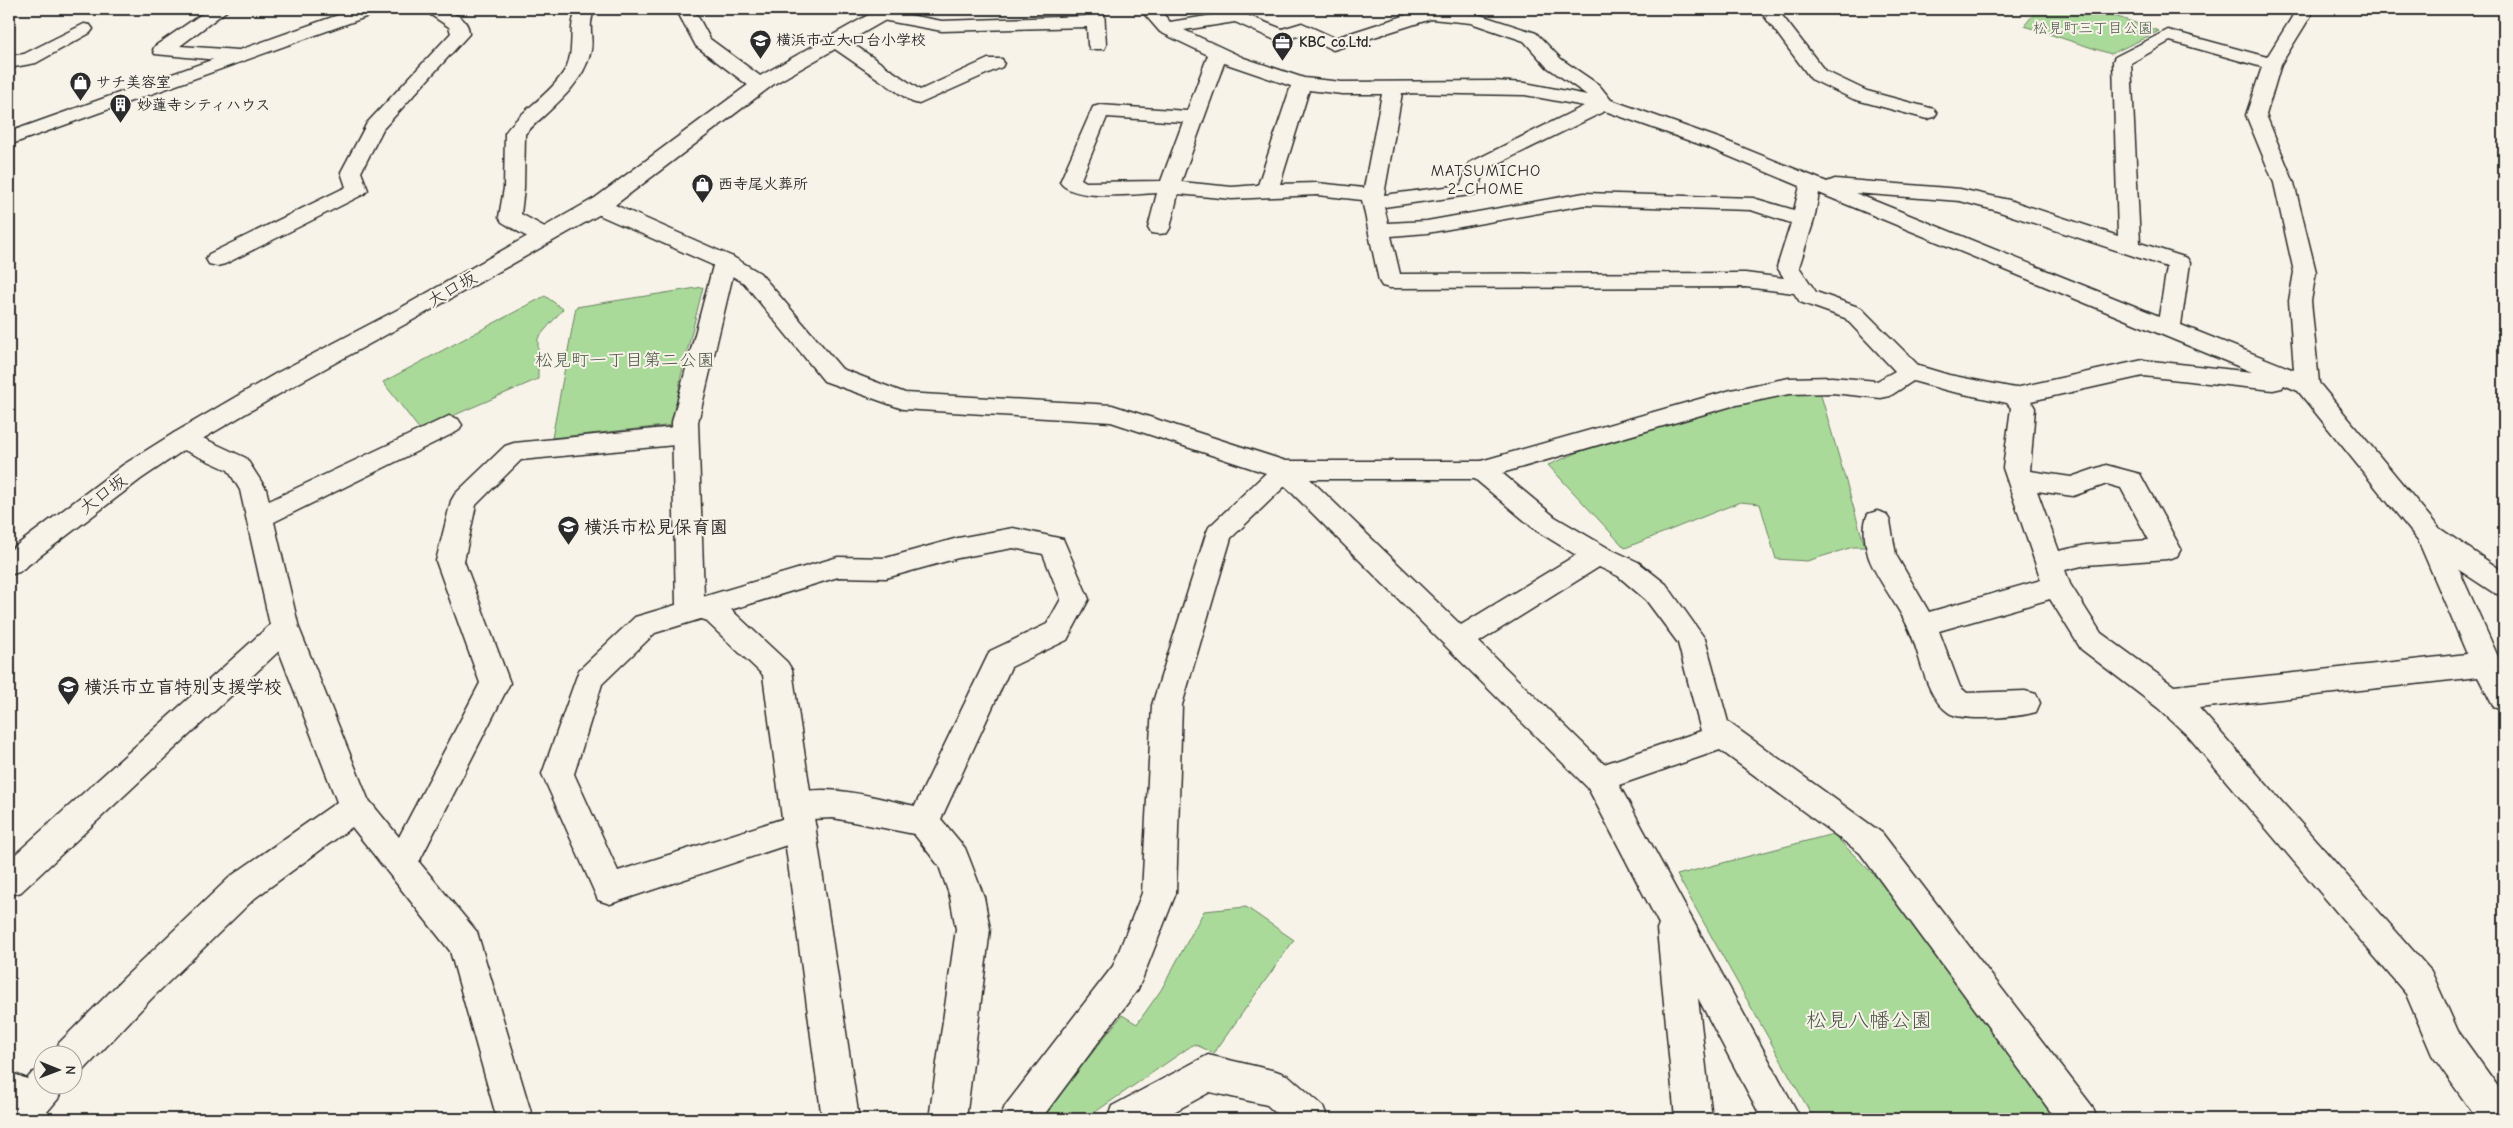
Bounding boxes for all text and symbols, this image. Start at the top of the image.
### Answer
park label: 松見町三丁目公園 [2033,19,2153,37]
school or university icon: 横浜市立大口台小学校 [748,28,772,59]
office icon: KBC co.Ltd. [1271,30,1295,61]
place label: 横浜市立大口台小学校 [776,31,926,49]
place label: KBC co.Ltd. [1299,33,1372,51]
shop icon: サチ美容室 [68,70,92,101]
place label: サチ美容室 [96,73,171,91]
building icon: 妙蓮寺シティハウス [109,93,133,124]
place label: 妙蓮寺シティハウス [137,96,270,114]
district label: MATSUMICHO 2-CHOME [1431,162,1541,198]
shop icon: 西寺尾火葬所 [690,172,714,203]
place label: 西寺尾火葬所 [718,175,808,193]
street label: 大口坂 [424,267,481,312]
park label: 松見町一丁目第二公園 [535,350,715,371]
street label: 大口坂 [75,470,131,519]
school or university icon: 横浜市松見保育園 [556,515,580,546]
place label: 横浜市松見保育園 [584,517,728,538]
school or university icon: 横浜市立盲特別支援学校 [56,675,80,706]
place label: 横浜市立盲特別支援学校 [84,677,282,698]
park label: 松見八幡公園 [1806,1008,1932,1032]
north arrow [32,1046,82,1096]
text: N [62,1066,79,1075]

